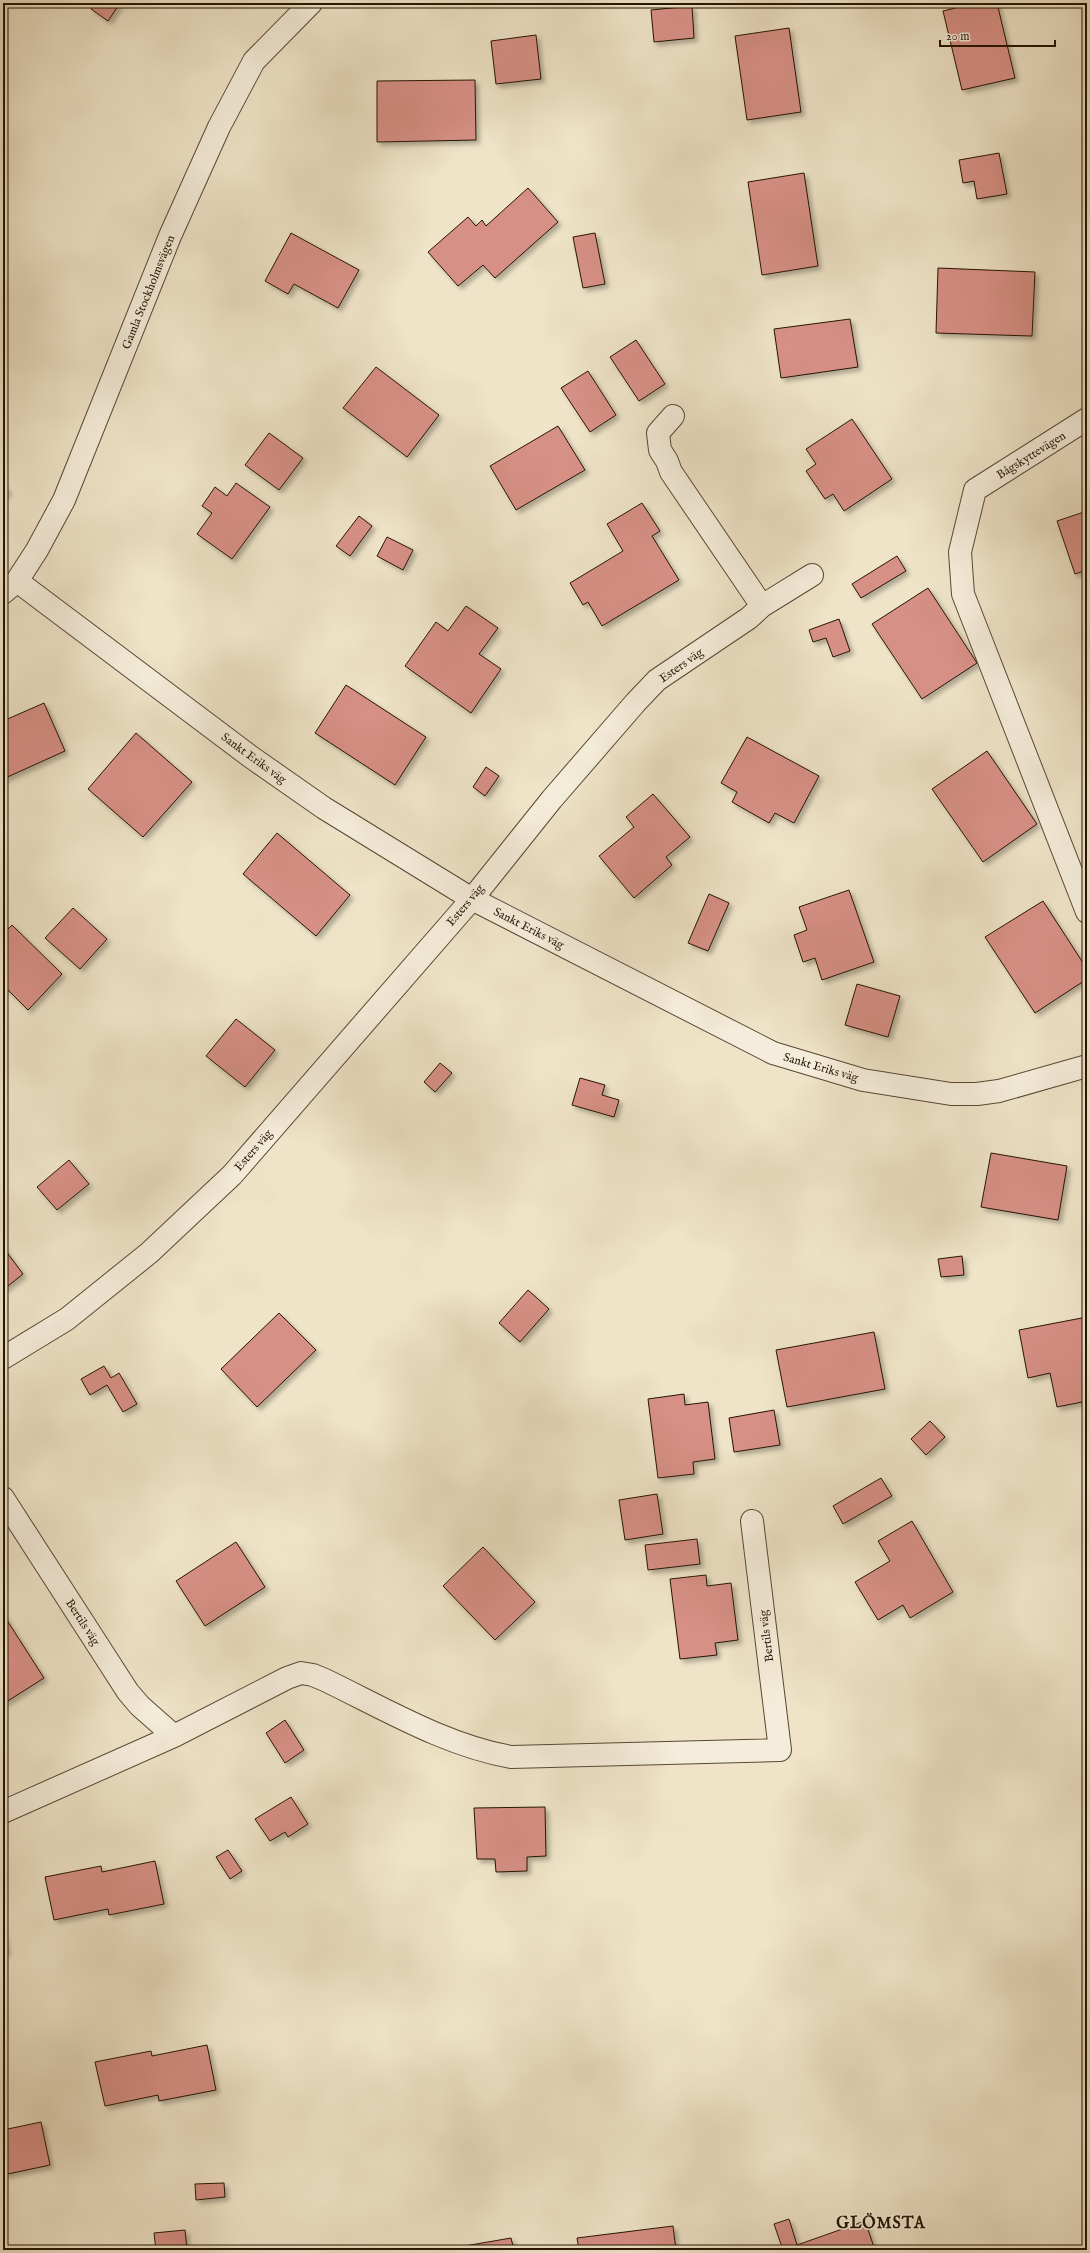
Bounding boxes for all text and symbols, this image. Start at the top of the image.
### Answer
scale bar [940,22,1055,48]
text: 20 m [946,29,969,44]
street label: Gamla Stockholmsvägen [119,232,178,351]
street label: Bågskyttevägen [994,428,1069,483]
street label: Esters väg [656,645,707,686]
street label: Sankt Eriks väg [218,730,290,787]
street label: Esters väg [443,881,488,929]
street label: Sankt Eriks väg [491,904,567,953]
street label: Sankt Eriks väg [782,1050,860,1085]
street label: Esters väg [231,1126,276,1174]
street label: Bertils väg [62,1596,103,1649]
street label: Bertils väg [756,1609,777,1663]
district label: GLÖMSTA [836,2212,926,2234]

